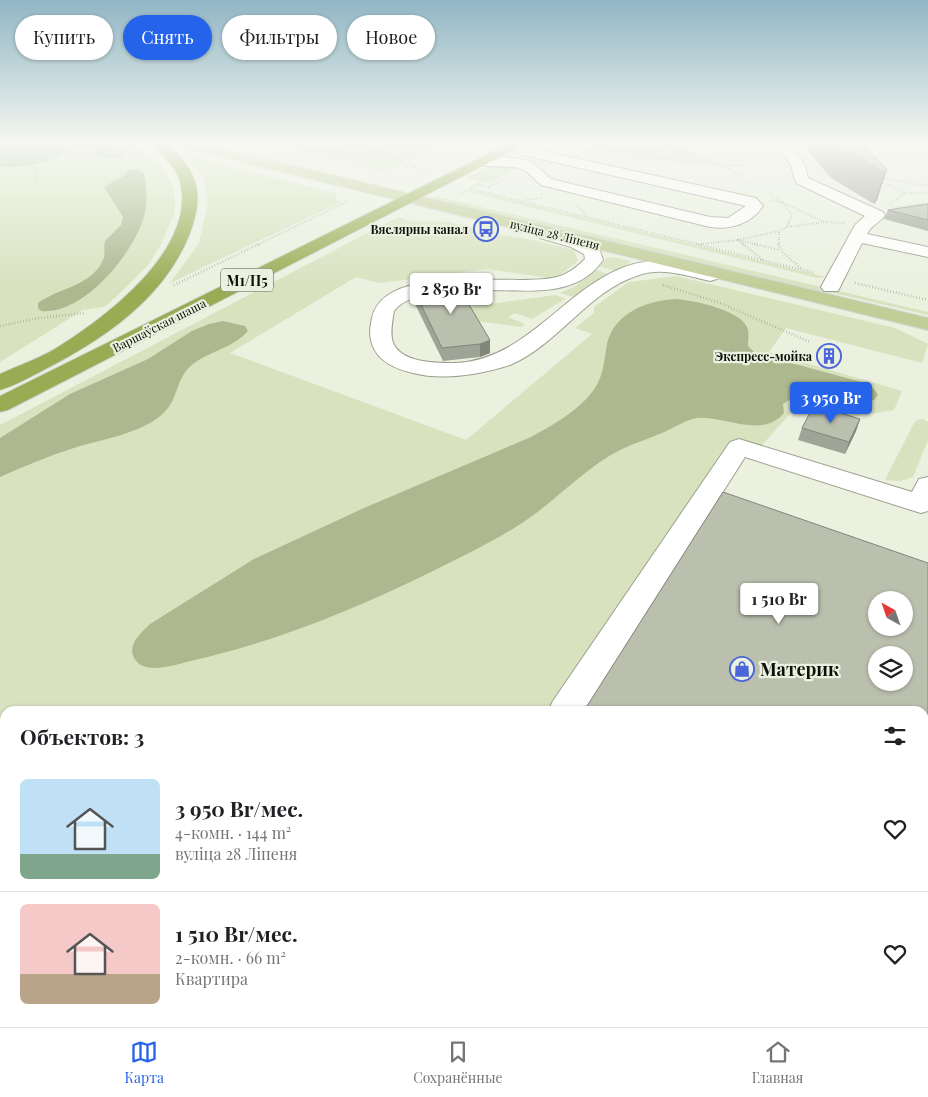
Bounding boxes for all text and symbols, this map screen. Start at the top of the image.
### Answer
chip: Купить [15,15,113,60]
chip: Снять [123,15,212,60]
chip: Фильтры [222,15,337,60]
chip: Новое [347,15,435,60]
street label: вуліца 28 Ліпеня [509,215,602,253]
bus stop icon: Вяслярны канал [473,216,499,242]
place label: Вяслярны канал [371,221,468,237]
road number: М1/П5 [221,268,273,292]
pin: 2 850 Br [399,272,503,315]
text: 2 850 Br [421,278,481,299]
street label: Варшаўская шаша [110,295,208,355]
building icon: Экспресс-мойка [816,343,842,369]
place label: Экспресс-мойка [715,348,813,364]
pin: 3 950 Br [779,382,883,424]
text: 3 950 Br [801,387,861,408]
pin: 1 510 Br [727,582,831,625]
text: 1 510 Br [751,588,807,609]
north arrow [868,591,912,636]
map controls [868,591,913,691]
button: layers [868,646,913,691]
shop icon: Материк [729,656,755,682]
place label: Материк [760,657,839,681]
text: Объектов: 3 [20,722,144,750]
icon: filters [881,722,909,750]
text: 3 950 Br/мес. [175,794,303,822]
icon: home [60,799,120,859]
icon: heart [881,815,909,843]
text: 4-комн. · 144 m² [175,822,291,843]
text: вуліца 28 Ліпеня [175,843,297,864]
text: 1 510 Br/мес. [175,919,298,947]
icon: home [60,924,120,984]
icon: heart [881,940,909,968]
text: 2-комн. · 66 m² [175,947,286,968]
text: Квартира [175,968,248,989]
tab: Карта [125,1038,164,1087]
tab: Сохранённые [413,1038,503,1087]
tab: Главная [752,1038,803,1087]

